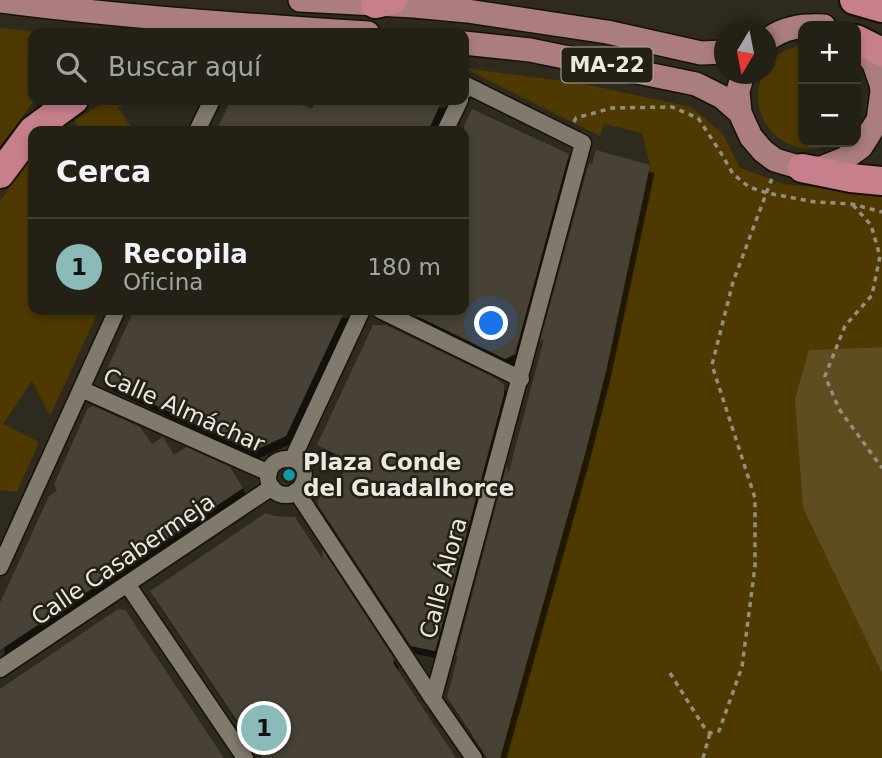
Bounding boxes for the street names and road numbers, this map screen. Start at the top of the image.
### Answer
road number: MA-22 [562,48,652,82]
street label: Calle Almáchar [99,363,269,457]
street label: Calle Casabermeja [26,488,220,630]
street label: Calle Álora [413,514,472,641]

